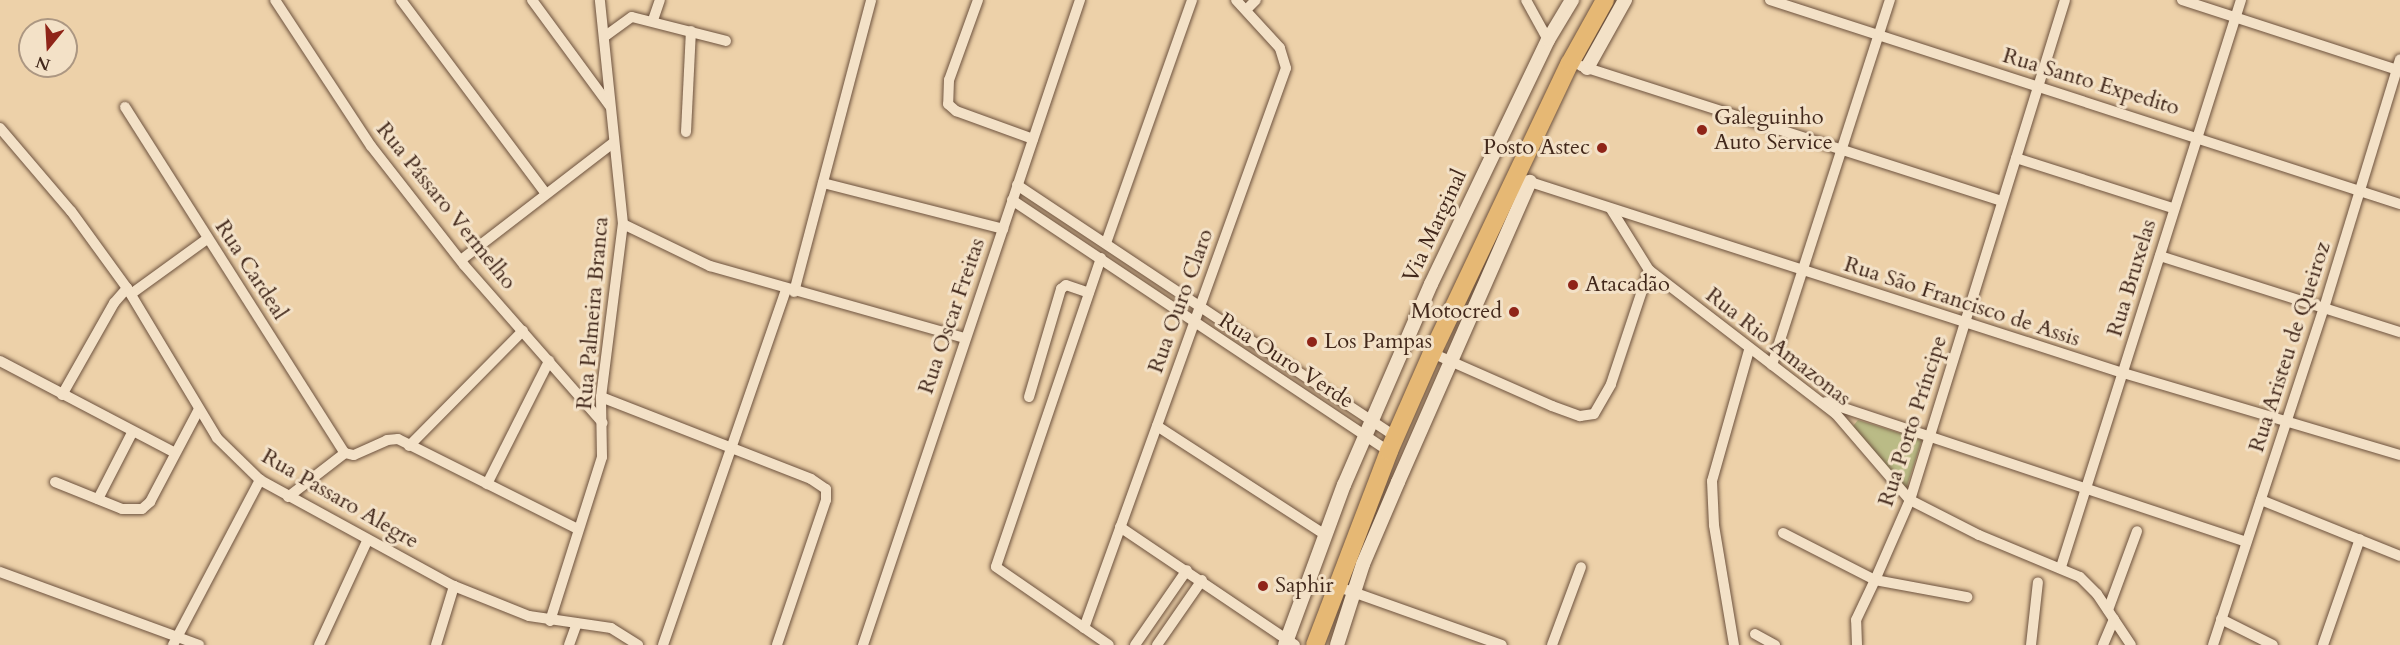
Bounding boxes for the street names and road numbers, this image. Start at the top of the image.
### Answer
street label: Rua Santo Expedito [1999,43,2183,121]
street label: Rua Pássaro Vermelho [370,117,522,295]
street label: Via Marginal [1397,165,1473,287]
street label: Rua Cardeal [209,215,293,325]
street label: Rua Palmeira Branca [571,215,615,411]
street label: Rua Bruxelas [2102,216,2162,340]
street label: Rua Ouro Claro [1143,225,1219,377]
street label: Rua Oscar Freitas [913,235,991,397]
street label: Rua Aristeu de Queiroz [2244,239,2336,455]
street label: Rua São Francisco de Assis [1841,251,2083,353]
street label: Rua Rio Amazonas [1700,282,1856,412]
street label: Rua Ouro Verde [1214,308,1358,414]
street label: Rua Porto Príncipe [1873,332,1953,510]
street label: Rua Passaro Alegre [257,443,423,555]

